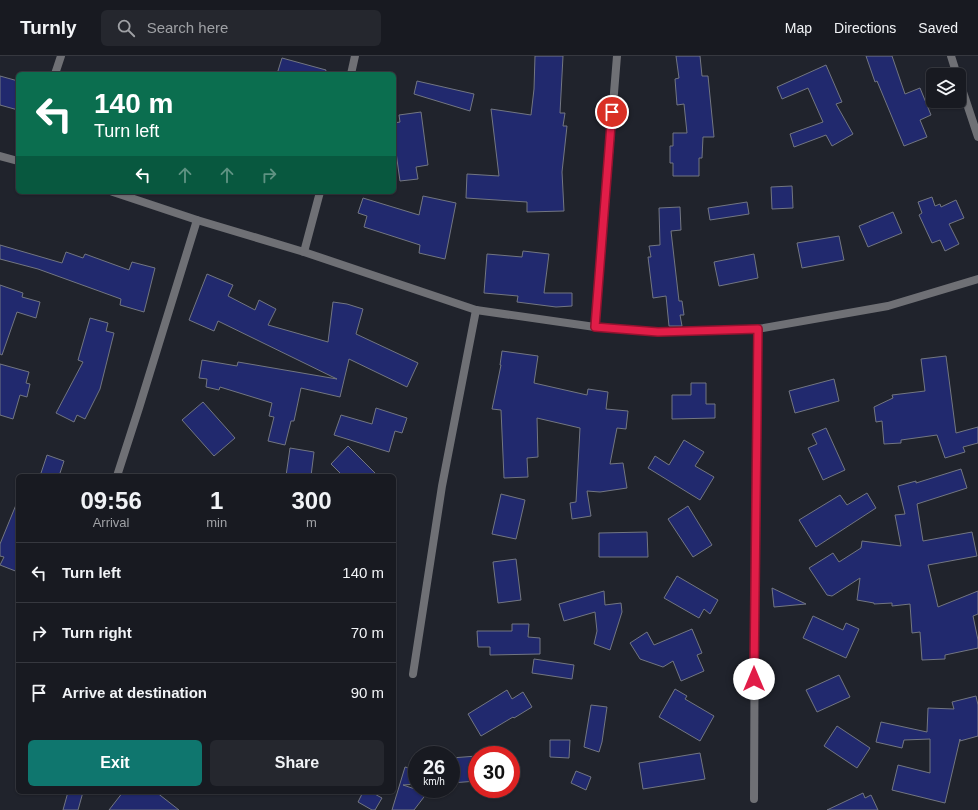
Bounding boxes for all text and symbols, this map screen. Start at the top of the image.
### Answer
search box [101,10,381,46]
text: Turnly [20,17,77,38]
icon: search [115,17,137,39]
text: Search here [147,19,228,36]
text: Map [785,20,812,36]
text: Directions [834,20,896,36]
text: Saved [918,20,958,36]
map controls [926,68,966,108]
button: layers [926,68,966,108]
icon: left [28,88,80,140]
text: 140 m [94,88,173,119]
pin [595,95,629,129]
icon: arrive [601,101,623,123]
text: Turn left [94,121,159,141]
icon: left [132,164,154,186]
icon: ahead [174,164,196,186]
icon: ahead [216,164,238,186]
icon: right [258,164,280,186]
text: 09:56 [80,487,142,514]
text: 1 [210,487,223,514]
text: 300 [292,487,332,514]
text: Arrival [93,515,130,530]
text: min [206,515,227,530]
text: m [306,515,317,530]
icon: left [28,562,50,584]
text: Turn left [62,564,121,581]
text: 140 m [342,564,384,581]
icon: right [28,622,50,644]
text: Turn right [62,624,132,641]
text: 70 m [351,624,384,641]
position arrow [733,658,775,700]
icon: arrive [28,682,50,704]
text: Arrive at destination [62,684,207,701]
text: 90 m [351,684,384,701]
button: Exit [28,740,202,786]
button: Share [210,740,384,786]
speed limit sign: 30 [468,746,520,798]
text: 26 [423,756,445,778]
text: km/h [423,776,445,787]

